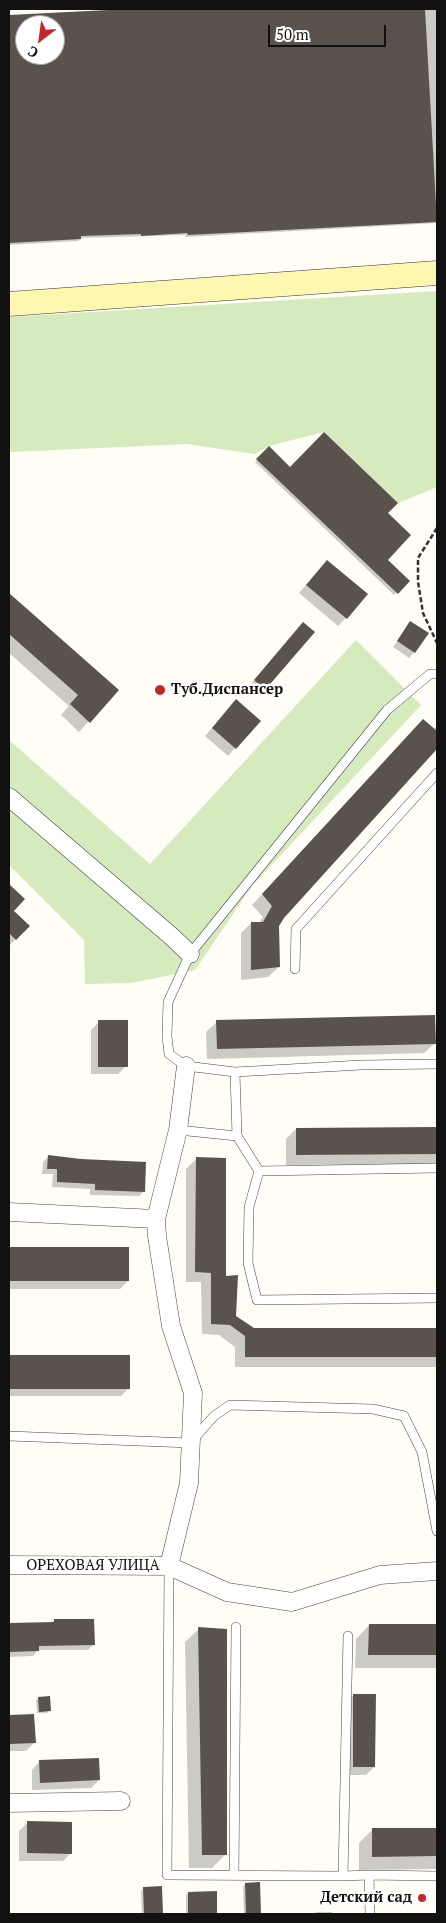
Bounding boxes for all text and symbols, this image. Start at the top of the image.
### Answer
north arrow [15,15,65,65]
scale bar [271,15,388,47]
text: 50 m [276,24,309,44]
text: С [24,42,41,63]
place label: Туб.Диспансер [171,681,283,699]
marker: Туб.Диспансер [153,683,167,697]
street label: ОРЕХОВАЯ УЛИЦА [26,1557,160,1575]
place label: Детский сад [320,1889,412,1907]
marker: Детский сад [416,1892,428,1904]

